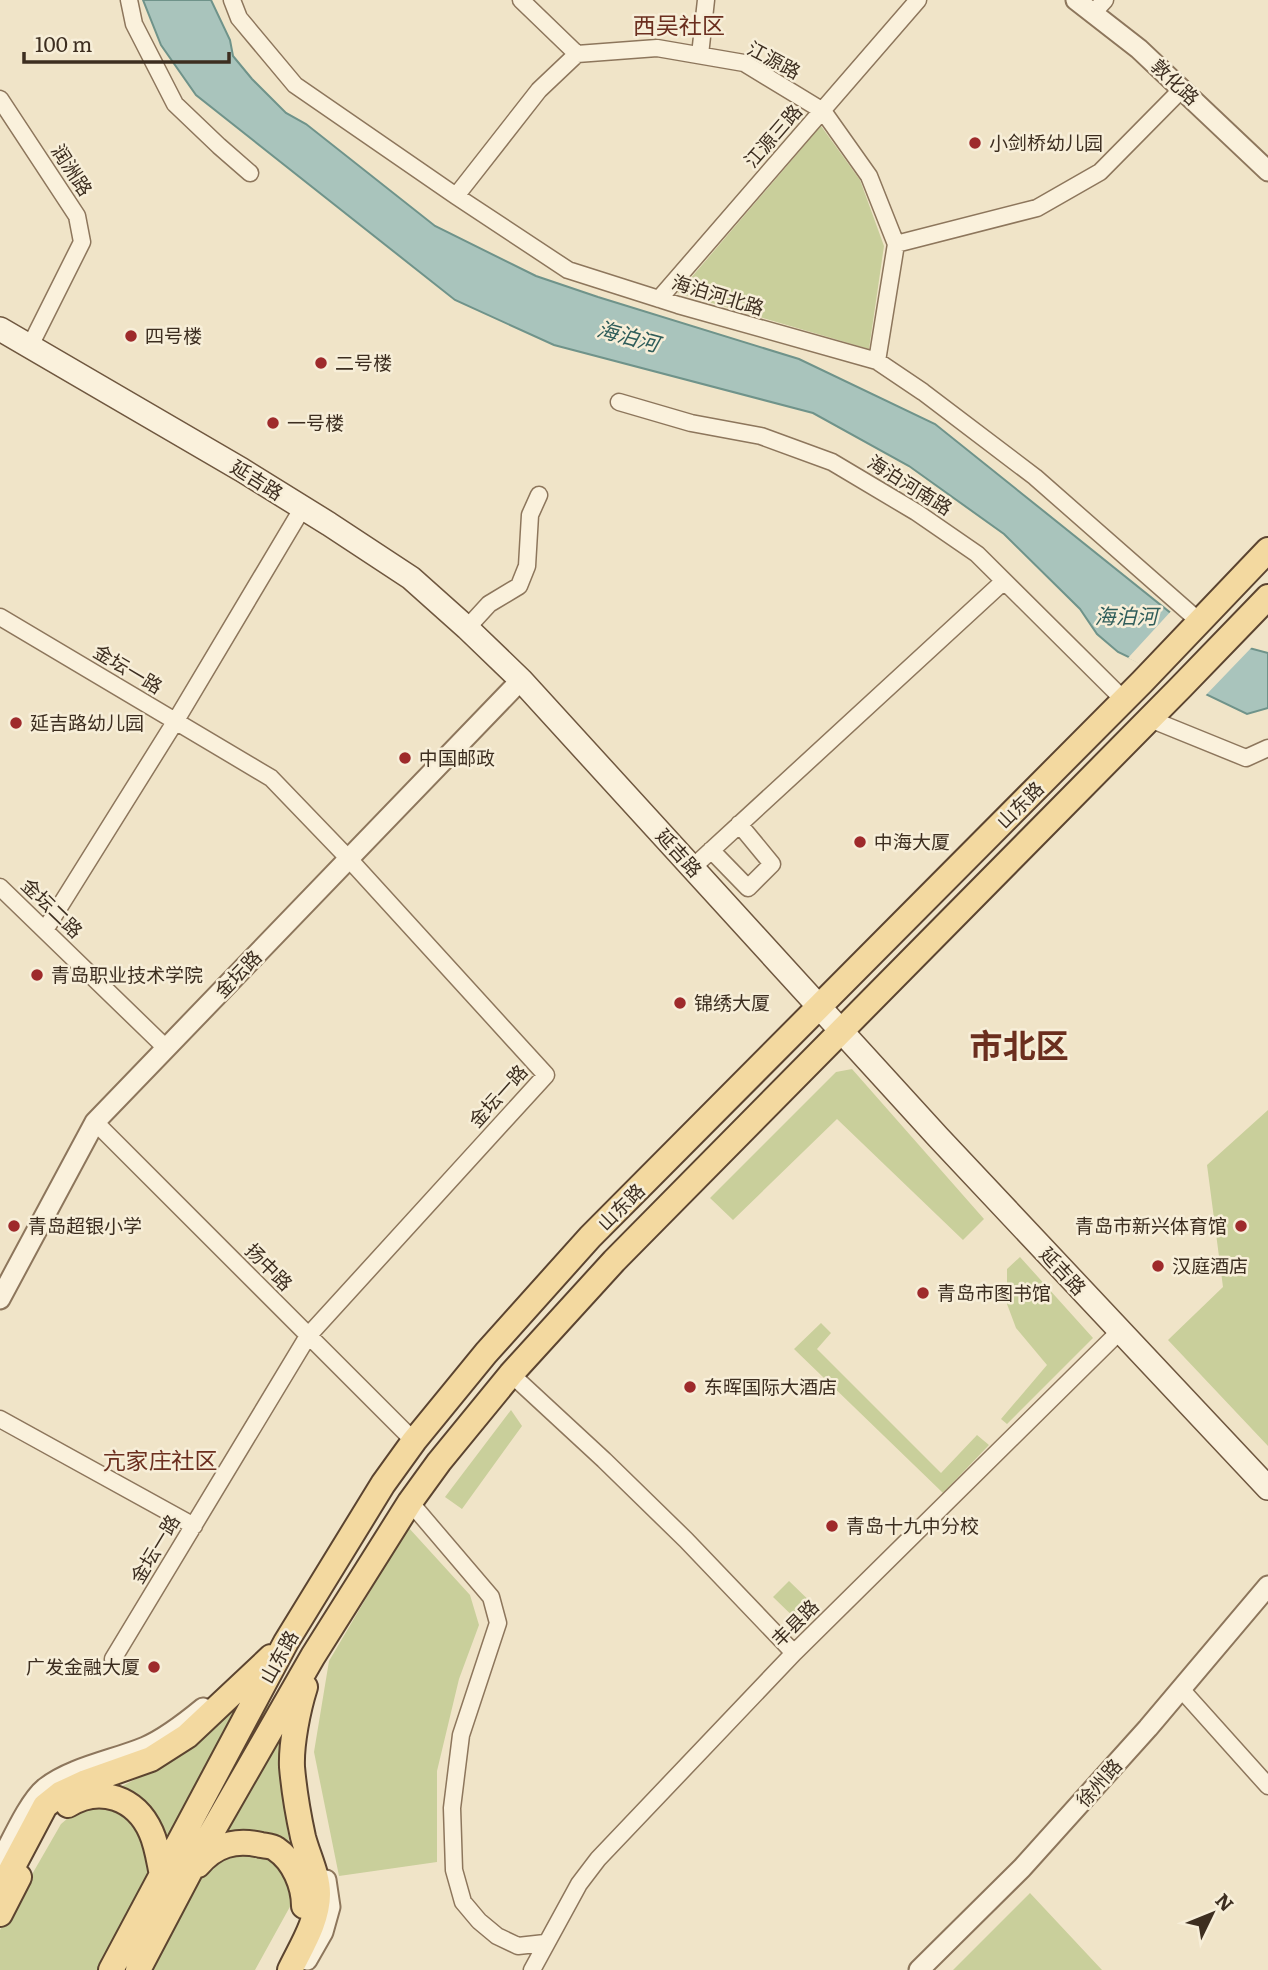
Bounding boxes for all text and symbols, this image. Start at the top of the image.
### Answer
district label: 西吴社区 [633,7,725,41]
scale bar [24,21,229,65]
text: 100 m [35,27,92,58]
street label: 江源路 [743,33,806,85]
street label: 敦化路 [1145,52,1206,111]
street label: 江源三路 [737,97,808,173]
place label: 小剑桥幼儿园 [989,128,1103,156]
marker: 小剑桥幼儿园 [967,135,983,151]
street label: 润洲路 [46,138,100,201]
street label: 海泊河北路 [669,267,768,321]
water label: 海泊河 [594,311,667,359]
place label: 四号楼 [145,321,202,349]
marker: 四号楼 [123,328,139,344]
place label: 二号楼 [335,348,392,376]
marker: 二号楼 [313,355,329,371]
place label: 一号楼 [287,408,344,436]
marker: 一号楼 [265,415,281,431]
street label: 海泊河南路 [863,447,958,521]
street label: 延吉路 [226,452,289,506]
water label: 海泊河 [1095,599,1161,630]
street label: 金坛一路 [89,637,168,700]
place label: 延吉路幼儿园 [30,708,144,736]
marker: 延吉路幼儿园 [8,715,24,731]
place label: 中国邮政 [419,743,495,771]
marker: 中国邮政 [397,750,413,766]
street label: 山东路 [989,774,1049,834]
street label: 延吉路 [650,822,709,883]
place label: 中海大厦 [874,827,950,855]
marker: 中海大厦 [852,834,868,850]
street label: 金坛二路 [16,871,90,944]
street label: 金坛路 [207,943,267,1004]
place label: 青岛职业技术学院 [51,960,203,988]
marker: 青岛职业技术学院 [29,967,45,983]
place label: 锦绣大厦 [694,988,770,1016]
marker: 锦绣大厦 [672,995,688,1011]
district label: 市北区 [970,1019,1069,1068]
street label: 金坛一路 [461,1058,533,1133]
street label: 山东路 [590,1176,650,1236]
place label: 青岛超银小学 [28,1211,142,1239]
place label: 青岛市新兴体育馆 [1075,1211,1227,1239]
marker: 青岛超银小学 [6,1218,22,1234]
marker: 青岛市新兴体育馆 [1233,1218,1249,1234]
street label: 扬中路 [240,1236,300,1296]
street label: 延吉路 [1034,1240,1093,1301]
place label: 汉庭酒店 [1172,1251,1248,1279]
marker: 汉庭酒店 [1150,1258,1166,1274]
place label: 青岛市图书馆 [937,1278,1051,1306]
marker: 青岛市图书馆 [915,1285,931,1301]
place label: 东晖国际大酒店 [704,1372,837,1400]
marker: 东晖国际大酒店 [682,1379,698,1395]
district label: 亢家庄社区 [103,1442,218,1476]
street label: 金坛一路 [123,1509,186,1588]
place label: 青岛十九中分校 [846,1511,979,1539]
marker: 青岛十九中分校 [824,1518,840,1534]
street label: 丰县路 [764,1592,824,1652]
street label: 山东路 [252,1625,304,1688]
place label: 广发金融大厦 [26,1652,140,1680]
marker: 广发金融大厦 [146,1659,162,1675]
street label: 徐州路 [1069,1752,1128,1813]
north arrow [1177,1879,1247,1949]
text: N [1209,1886,1241,1917]

